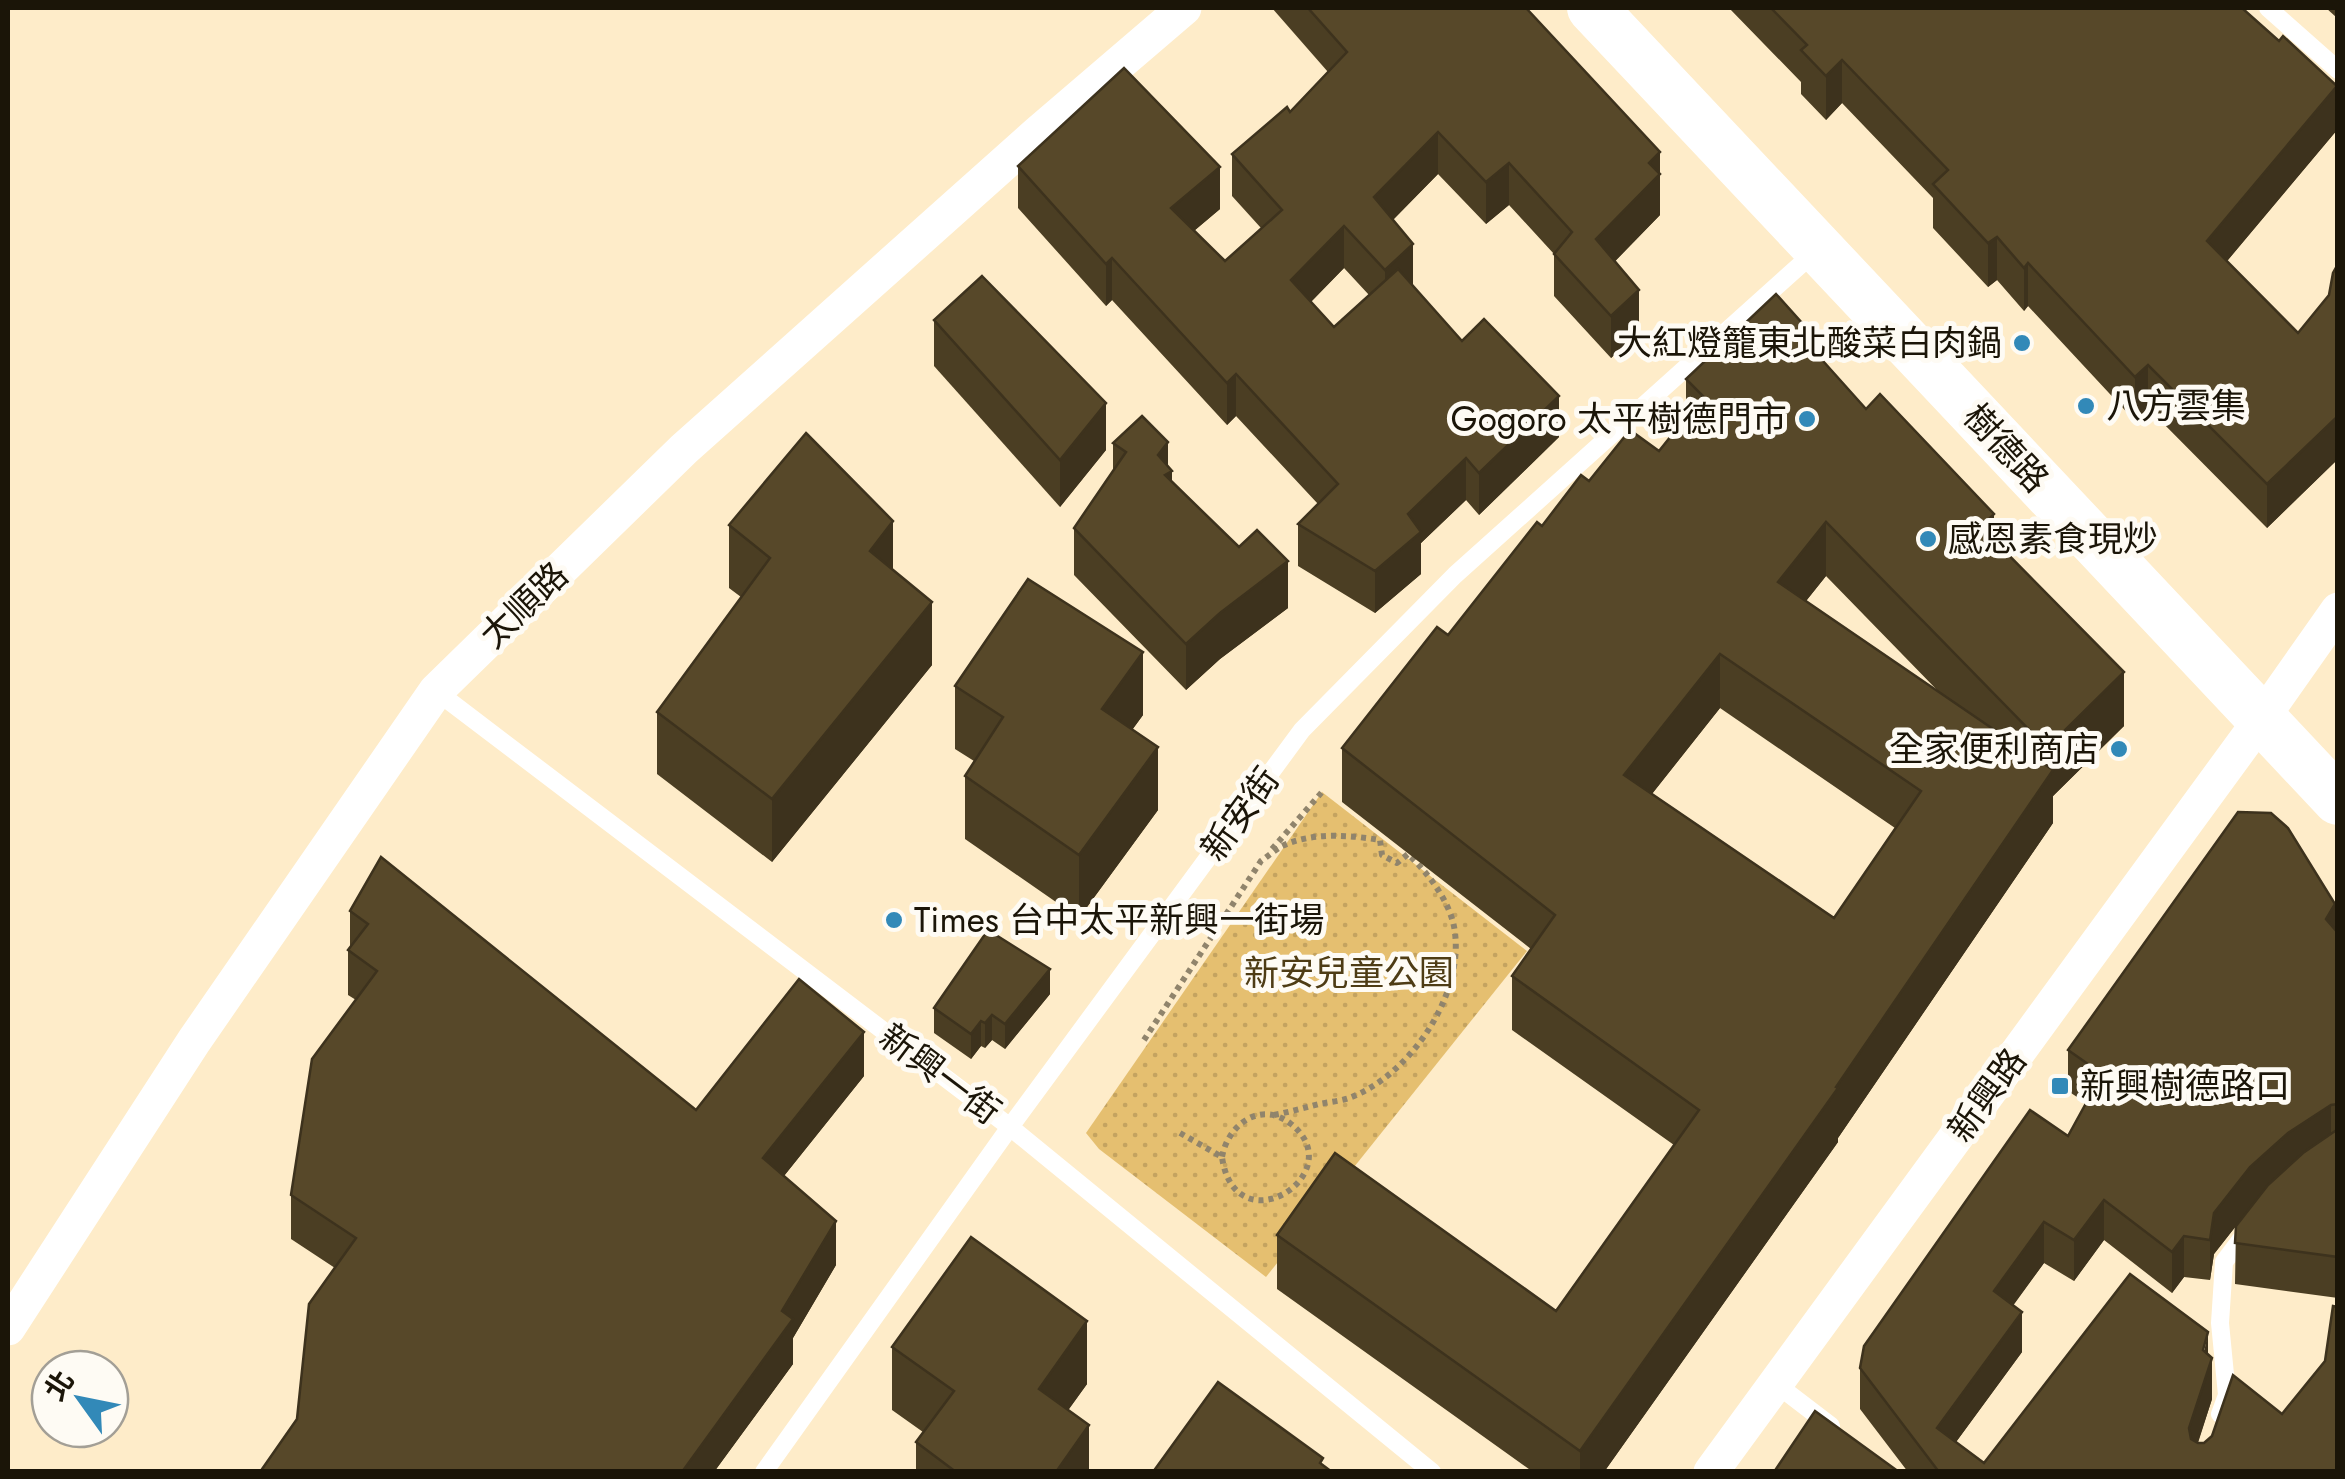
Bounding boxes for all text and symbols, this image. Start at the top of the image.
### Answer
place label: 大紅燈籠東北酸菜白肉鍋 [1617,318,2002,368]
marker: 大紅燈籠東北酸菜白肉鍋 [2011,332,2033,354]
place label: 八方雲集 [2106,381,2246,431]
street label: 樹德路 [1952,393,2060,503]
place label: Gogoro 太平樹德門市 [1451,394,1787,444]
marker: 八方雲集 [2075,395,2097,417]
marker: Gogoro 太平樹德門市 [1796,408,1818,430]
place label: 感恩素食現炒 [1948,514,2158,564]
marker: 感恩素食現炒 [1917,528,1939,550]
street label: 太順路 [469,551,579,659]
place label: 全家便利商店 [1889,724,2099,774]
marker: 全家便利商店 [2108,738,2130,760]
street label: 新安街 [1189,757,1291,871]
place label: Times 台中太平新興一街場 [914,895,1324,945]
marker: Times 台中太平新興一街場 [883,909,905,931]
park label: 新安兒童公園 [1244,948,1454,998]
street label: 新興一街 [869,1012,1011,1136]
street label: 新興路 [1936,1038,2038,1152]
place label: 新興樹德路口 [2080,1061,2290,1111]
marker: 新興樹德路口 [2049,1075,2071,1097]
north arrow [30,1349,130,1449]
text: 北 [35,1363,84,1409]

